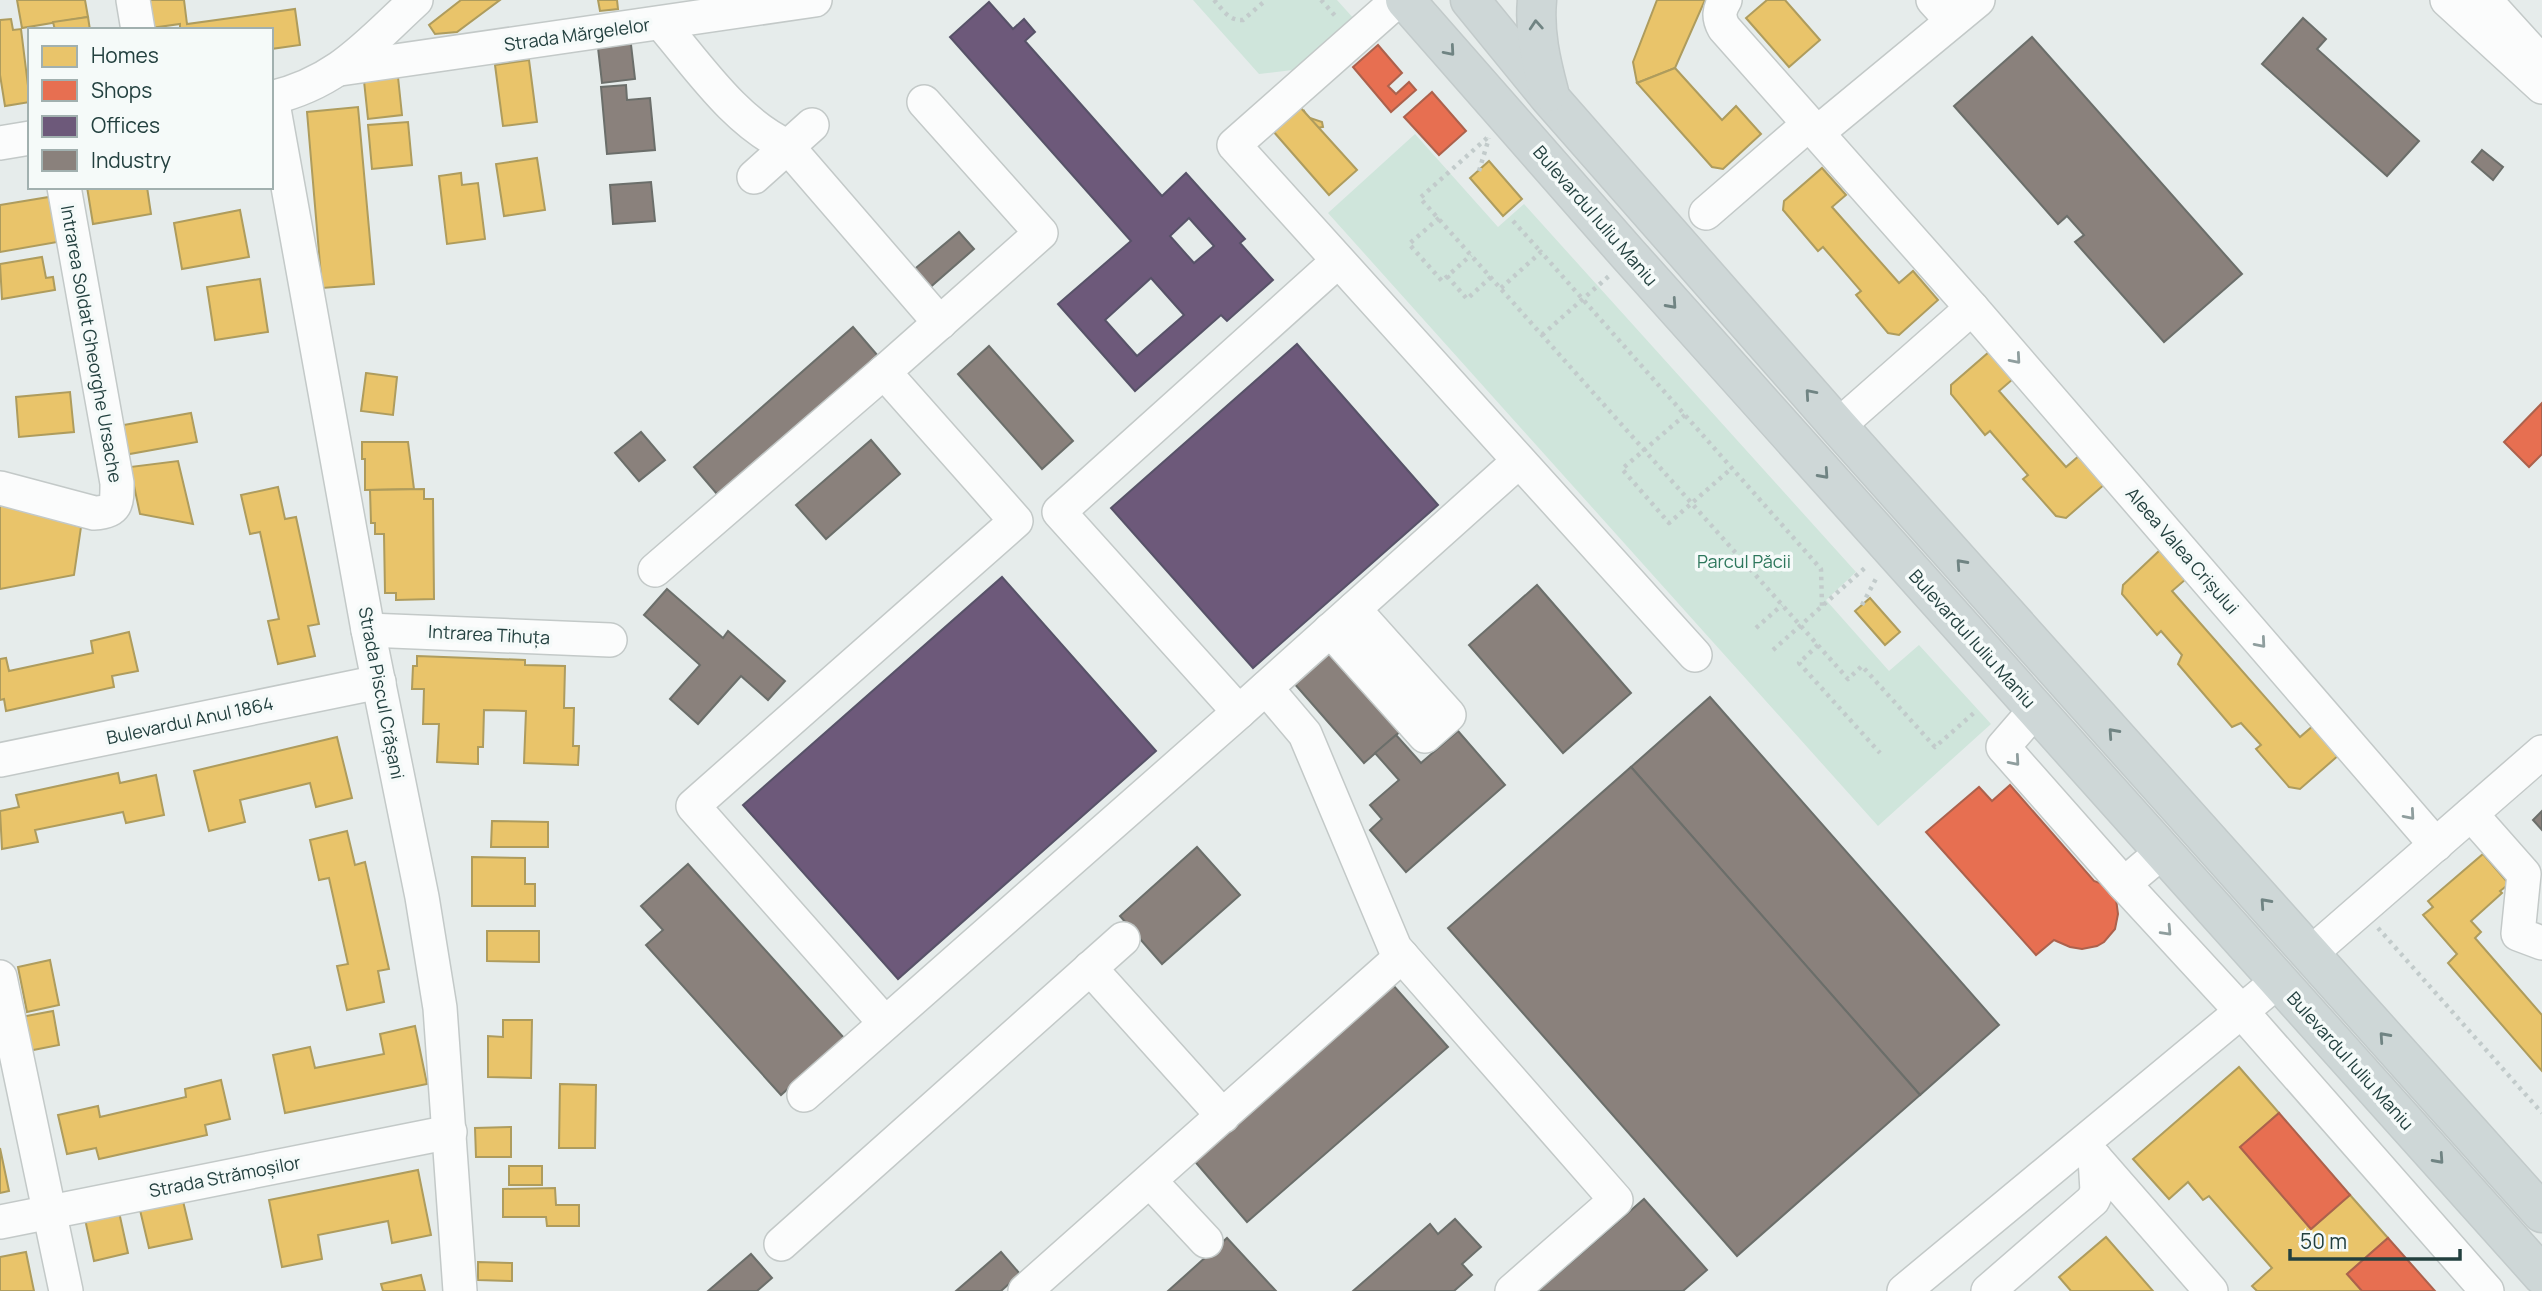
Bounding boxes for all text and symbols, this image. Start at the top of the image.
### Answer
street label: Strada Mărgelelor [502,12,652,56]
one-way arrow [1529,19,1544,30]
legend [28,28,273,189]
text: Homes [91,41,159,69]
one-way arrow [1442,43,1454,56]
text: Shops [91,76,152,104]
text: Offices [91,111,160,139]
street label: Bulevardul Iuliu Maniu [1528,140,1663,291]
text: Industry [91,146,171,174]
street label: Intrarea Soldat Gheorghe Ursache [56,203,128,484]
one-way arrow [1664,296,1677,309]
one-way arrow [2008,351,2020,364]
one-way arrow [1806,389,1818,402]
one-way arrow [1816,465,1828,478]
street label: Aleea Valea Crișului [2121,482,2245,619]
park label: Parcul Păcii [1697,549,1791,573]
one-way arrow [1957,559,1970,572]
street label: Bulevardul Iuliu Maniu [1904,564,2041,713]
street label: Strada Piscul Crășani [354,605,410,781]
street label: Intrarea Tihuța [428,619,551,649]
one-way arrow [2253,634,2265,647]
street label: Bulevardul Anul 1864 [104,691,275,749]
one-way arrow [2109,728,2121,741]
one-way arrow [2007,753,2019,766]
one-way arrow [2402,806,2414,819]
one-way arrow [2261,898,2273,911]
one-way arrow [2159,923,2171,936]
street label: Bulevardul Iuliu Maniu [2282,986,2419,1135]
one-way arrow [2380,1032,2393,1045]
street label: Strada Strămoșilor [147,1149,303,1202]
one-way arrow [2430,1151,2443,1164]
scale bar [2290,1218,2460,1262]
text: 50 m [2300,1227,2347,1255]

